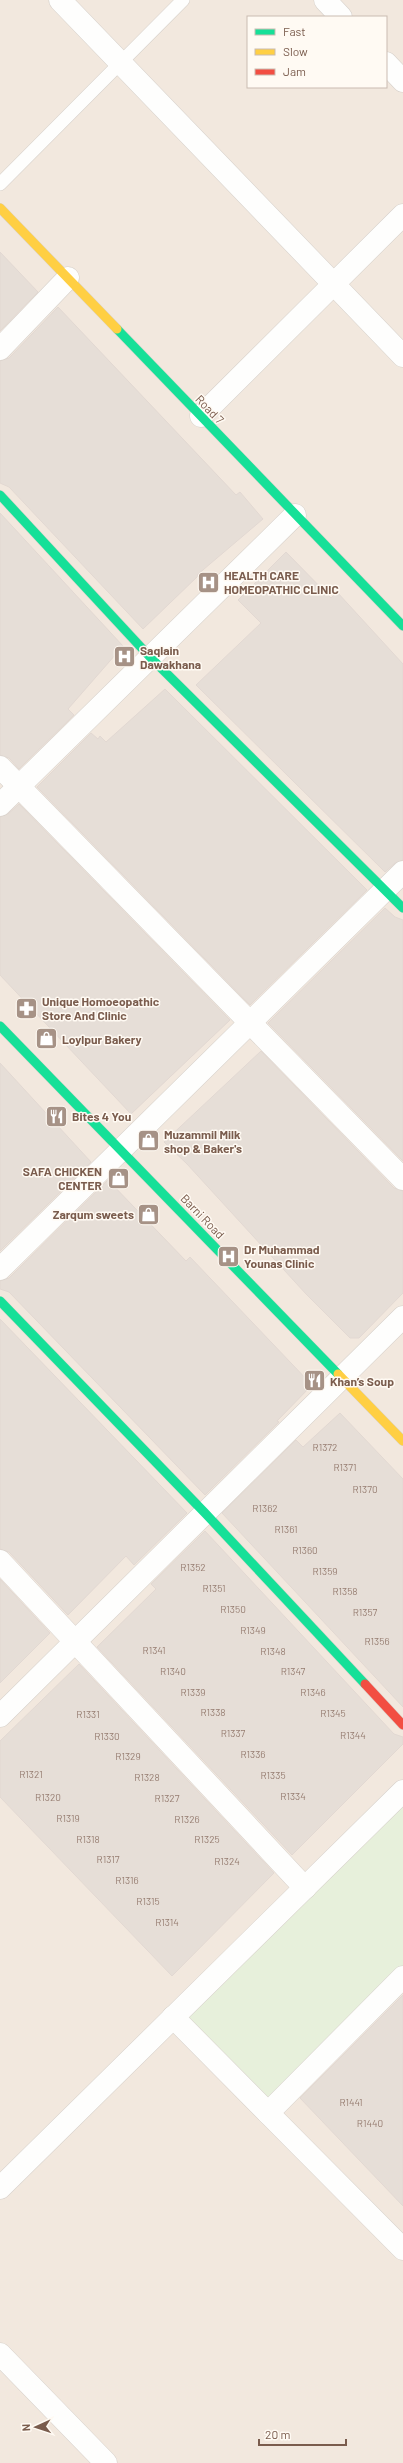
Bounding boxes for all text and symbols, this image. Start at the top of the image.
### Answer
legend [247,16,387,88]
text: Fast [283,24,306,38]
text: Slow [283,44,308,58]
text: Jam [283,64,306,78]
street label: Road 7 [193,392,227,427]
place label: HEALTH CARE HOMEOPATHIC CLINIC [224,568,339,596]
hospital icon: HEALTH CARE HOMEOPATHIC CLINIC [195,569,221,595]
place label: Saqlain Dawakhana [140,643,201,671]
hospital icon: Saqlain Dawakhana [112,644,138,670]
place label: Unique Homoeopathic Store And Clinic [42,994,160,1022]
pharmacy icon: Unique Homoeopathic Store And Clinic [13,995,39,1021]
shop icon: Loylpur Bakery [33,1026,59,1052]
place label: Loylpur Bakery [62,1032,141,1046]
restaurant icon: Bites 4 You [43,1103,69,1129]
place label: Bites 4 You [72,1109,131,1123]
place label: Muzammil Milk shop & Baker's [164,1127,242,1155]
shop icon: Muzammil Milk shop & Baker's [136,1128,162,1154]
place label: SAFA CHICKEN CENTER [23,1164,102,1192]
shop icon: SAFA CHICKEN CENTER [105,1165,131,1191]
street label: Barni Road [178,1191,228,1241]
shop icon: Zarqum sweets [136,1201,162,1227]
place label: Zarqum sweets [53,1207,134,1221]
place label: Dr Muhammad Younas Clinic [244,1242,320,1270]
hospital icon: Dr Muhammad Younas Clinic [216,1243,242,1269]
restaurant icon: Khan’s Soup [301,1368,327,1394]
place label: Khan’s Soup [330,1374,394,1388]
house number: R1372 [313,1441,337,1453]
house number: R1371 [333,1461,357,1473]
house number: R1370 [352,1483,378,1495]
house number: R1362 [252,1502,278,1514]
house number: R1361 [274,1523,298,1535]
house number: R1360 [292,1544,318,1556]
house number: R1352 [180,1561,206,1573]
house number: R1359 [312,1565,338,1577]
house number: R1351 [202,1582,226,1594]
house number: R1358 [332,1585,358,1597]
house number: R1350 [220,1603,246,1615]
house number: R1357 [353,1606,378,1618]
house number: R1349 [240,1624,266,1636]
house number: R1356 [364,1635,390,1647]
house number: R1341 [143,1644,165,1656]
house number: R1348 [260,1645,286,1657]
house number: R1340 [160,1665,186,1677]
house number: R1347 [281,1665,306,1677]
house number: R1339 [180,1686,206,1698]
house number: R1346 [300,1686,326,1698]
house number: R1338 [200,1706,226,1718]
house number: R1345 [320,1707,346,1719]
house number: R1331 [76,1708,100,1720]
house number: R1337 [221,1727,246,1739]
house number: R1344 [340,1729,366,1741]
house number: R1330 [94,1730,120,1742]
house number: R1336 [240,1748,266,1760]
house number: R1329 [115,1750,141,1762]
house number: R1321 [19,1768,43,1780]
house number: R1335 [260,1769,286,1781]
house number: R1328 [134,1771,160,1783]
house number: R1334 [280,1790,306,1802]
house number: R1320 [35,1791,61,1803]
house number: R1327 [155,1792,180,1804]
house number: R1319 [56,1812,80,1824]
house number: R1326 [174,1813,200,1825]
house number: R1318 [76,1833,100,1845]
house number: R1325 [194,1833,220,1845]
house number: R1317 [97,1853,120,1865]
house number: R1324 [214,1855,240,1867]
house number: R1316 [115,1874,139,1886]
house number: R1315 [136,1895,160,1907]
house number: R1314 [155,1916,179,1928]
house number: R1441 [339,2096,363,2108]
house number: R1440 [357,2117,383,2129]
north arrow [16,2407,56,2447]
scale bar [259,2421,346,2447]
text: N [19,2424,32,2432]
text: 20 m [265,2427,291,2441]

